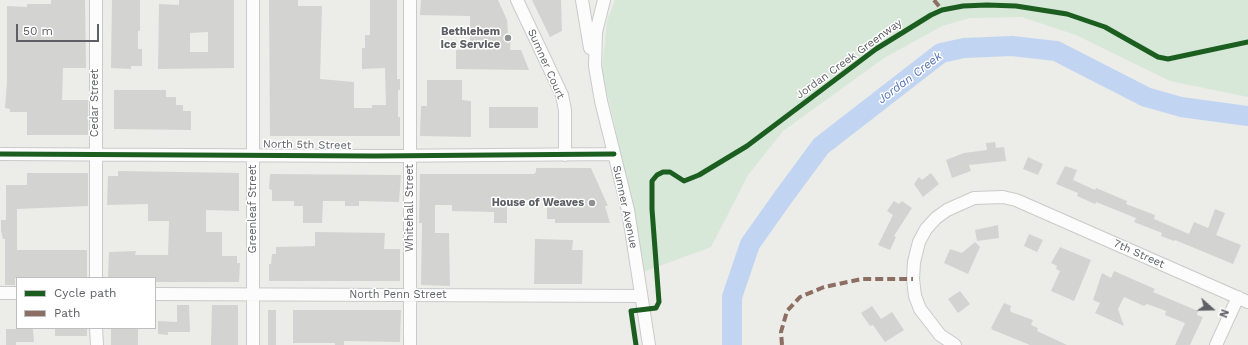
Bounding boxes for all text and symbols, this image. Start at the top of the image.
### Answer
scale bar [18,16,101,42]
street label: Jordan Creek Greenway [793,16,905,102]
text: 50 m [23,24,53,38]
place label: Bethlehem Ice Service [441,25,500,51]
street label: Sumner Court [525,27,567,101]
marker: Bethlehem Ice Service [503,33,513,43]
water label: Jordan Creek [875,49,945,107]
street label: Cedar Street [88,69,102,137]
street label: North 5th Street [263,138,351,152]
street label: Whitehall Street [403,164,417,252]
street label: Sumner Avenue [610,164,640,250]
street label: Greenleaf Street [246,165,260,253]
place label: House of Weaves [492,196,584,210]
marker: House of Weaves [587,198,597,208]
street label: 7th Street [1111,237,1167,271]
legend [16,277,156,329]
text: Cycle path [54,286,116,300]
street label: North Penn Street [349,288,447,302]
north arrow [1192,289,1232,329]
text: Path [54,306,80,320]
text: N [1216,307,1231,319]

